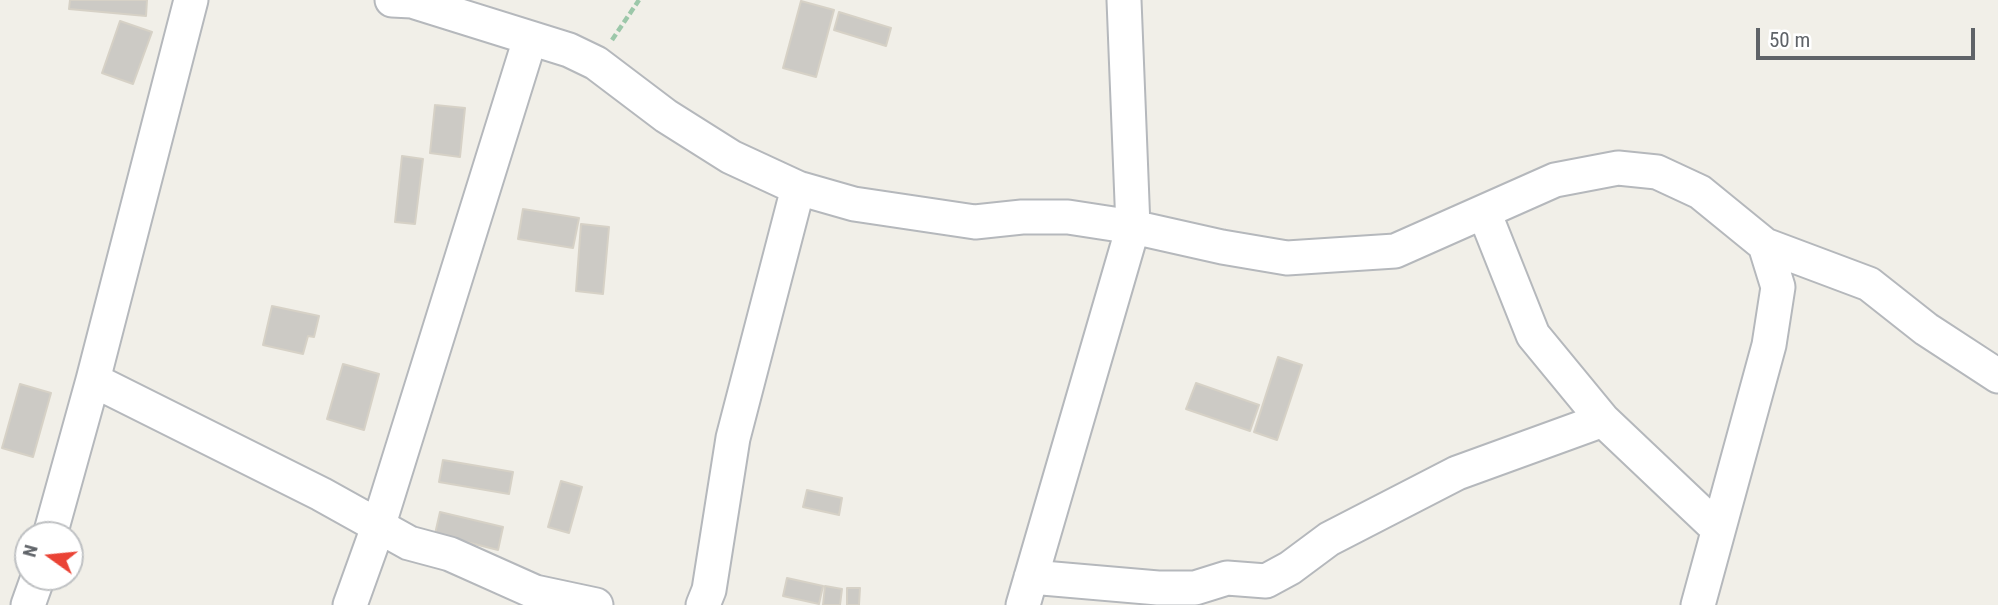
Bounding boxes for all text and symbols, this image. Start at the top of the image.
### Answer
scale bar [1760,14,1979,58]
text: 50 m [1769,28,1810,52]
north arrow [14,521,84,591]
text: N [18,542,43,560]

